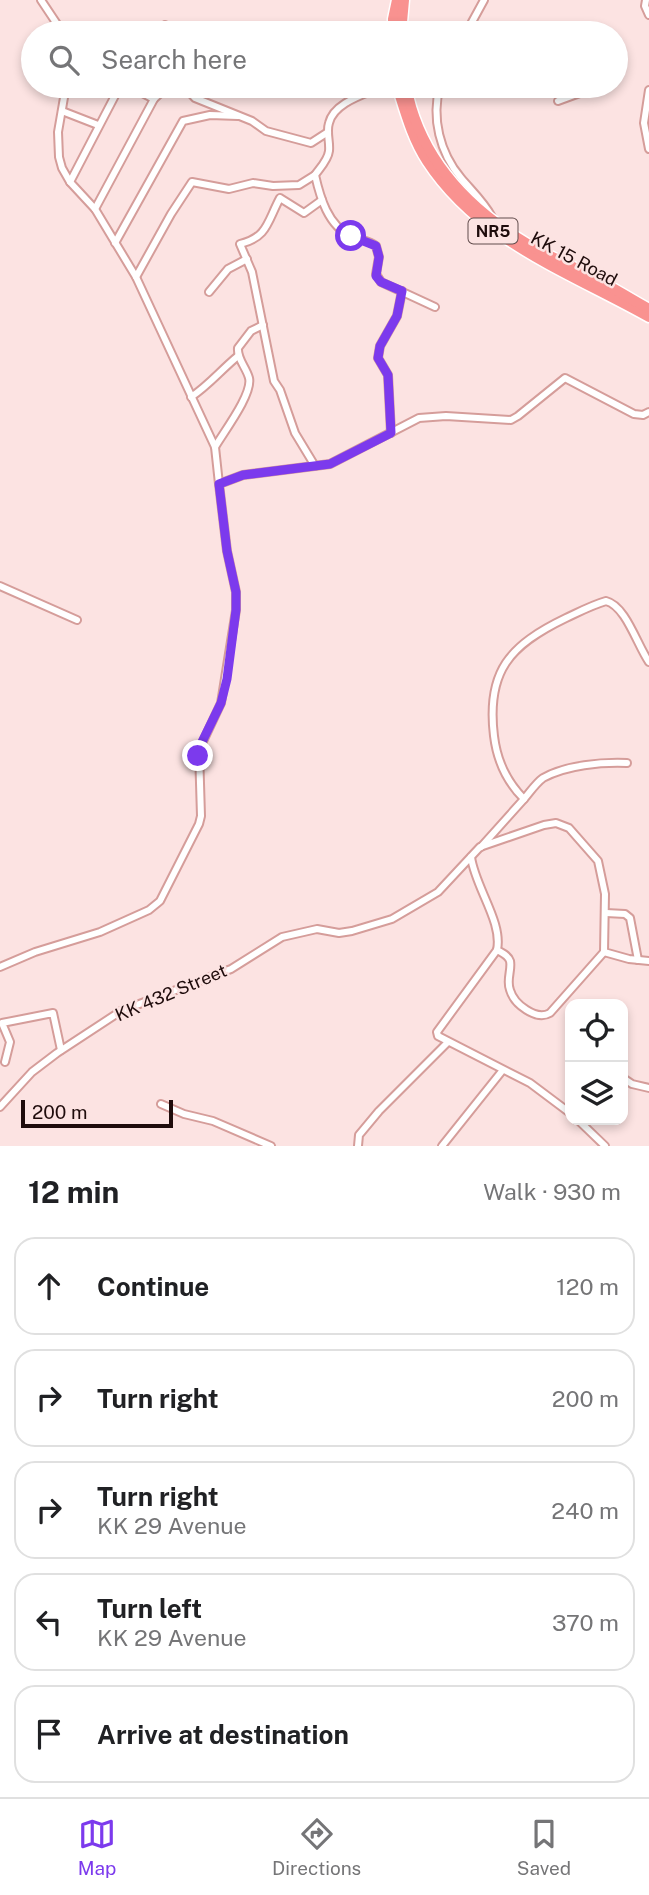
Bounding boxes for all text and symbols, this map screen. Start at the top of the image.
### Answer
search box [21,21,628,98]
icon: search [45,41,83,79]
text: Search here [101,44,247,75]
road number: NR5 [468,218,518,244]
route start [335,220,366,251]
street label: KK 15 Road [527,227,621,290]
route end [182,740,213,771]
street label: KK 432 Street [112,960,230,1026]
map controls [565,999,628,1125]
button: locate [565,999,628,1062]
button: layers [565,1062,628,1125]
scale bar [21,1097,173,1129]
text: 200 m [32,1101,88,1123]
text: 12 min [28,1174,119,1210]
text: Walk · 930 m [483,1178,621,1205]
icon: ahead [30,1267,68,1305]
text: Continue [97,1271,209,1302]
text: 120 m [556,1273,619,1300]
icon: right [30,1379,68,1417]
text: Turn right [97,1383,219,1414]
text: 200 m [552,1385,619,1412]
text: Turn right [97,1481,219,1512]
icon: right [30,1491,68,1529]
text: 240 m [551,1497,619,1524]
text: KK 29 Avenue [97,1512,247,1539]
text: Turn left [97,1593,202,1624]
icon: left [30,1603,68,1641]
text: 370 m [552,1609,619,1636]
text: KK 29 Avenue [97,1624,247,1651]
icon: arrive [30,1715,68,1753]
text: Arrive at destination [97,1719,349,1750]
tab: Map [78,1815,116,1879]
tab: Directions [272,1815,361,1879]
tab: Saved [517,1815,571,1879]

